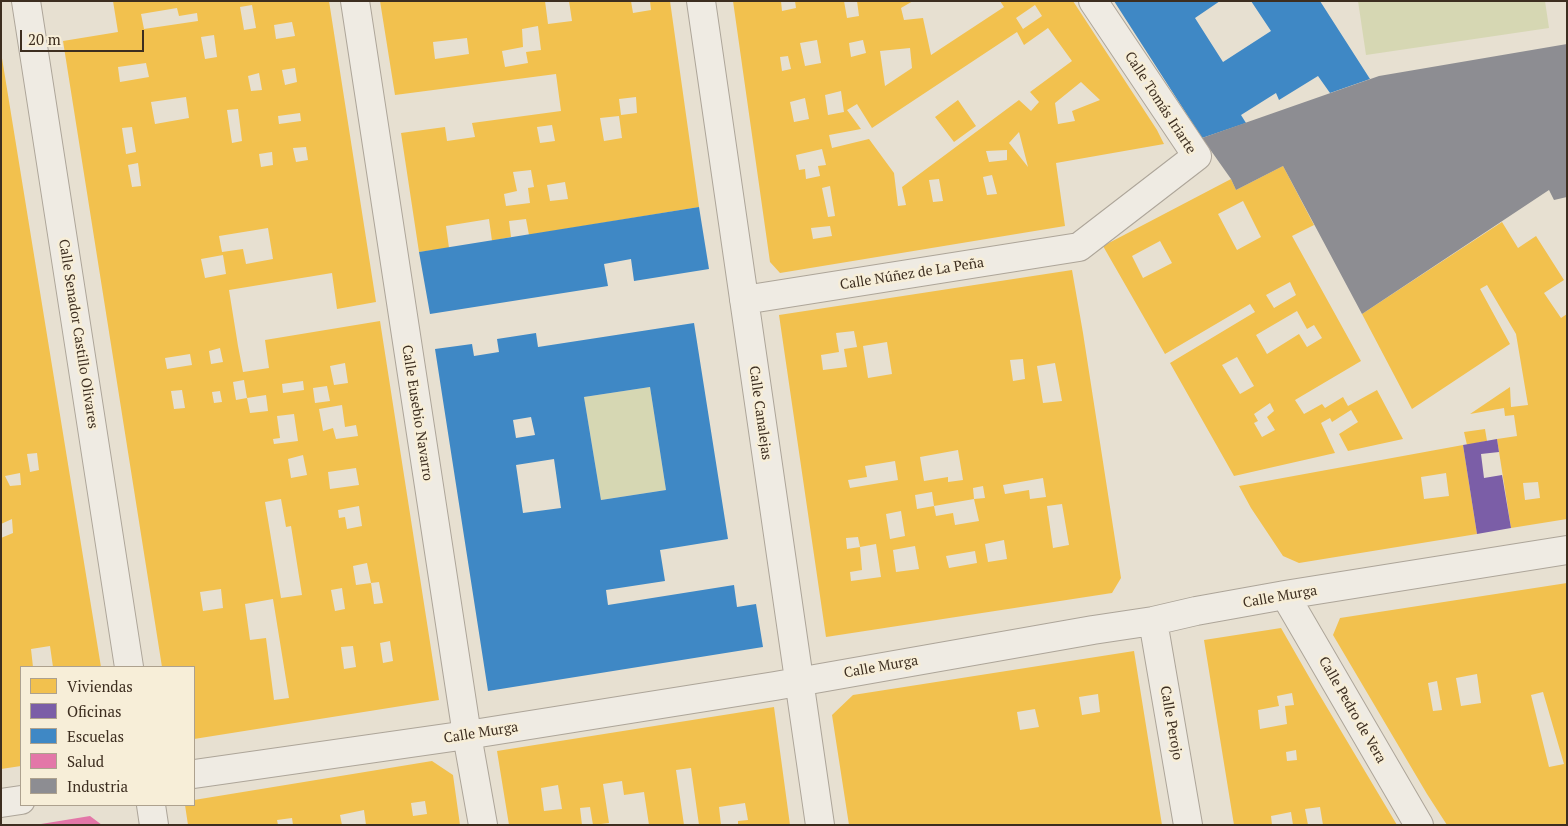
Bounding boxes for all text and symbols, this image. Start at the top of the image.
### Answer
scale bar [22,20,146,52]
text: 20 m [28,29,61,49]
street label: Calle Tomás Iriarte [1121,49,1199,157]
street label: Calle Senador Castillo Olivares [55,238,101,430]
street label: Calle Núñez de La Peña [839,254,985,294]
street label: Calle Eusebio Navarro [398,344,436,482]
street label: Calle Canalejas [745,365,775,461]
street label: Calle Murga [1242,582,1318,612]
street label: Calle Murga [843,652,919,682]
street label: Calle Pedro de Vera [1315,654,1389,766]
legend [20,666,195,806]
text: Viviendas [67,676,133,696]
street label: Calle Perojo [1156,685,1186,761]
text: Oficinas [67,701,122,721]
street label: Calle Murga [443,719,519,747]
text: Escuelas [67,726,124,746]
text: Salud [67,751,104,771]
text: Industria [67,776,128,796]

